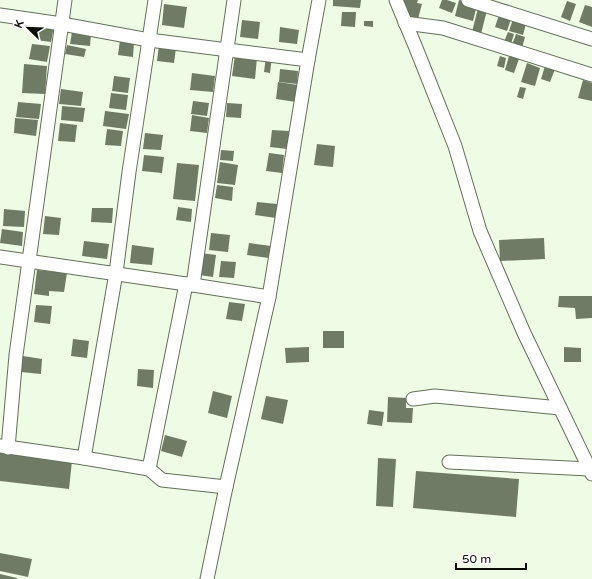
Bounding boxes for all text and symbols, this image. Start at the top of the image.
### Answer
north arrow [8,8,48,48]
text: K [12,18,27,30]
scale bar [456,545,526,571]
text: 50 m [462,552,491,566]

